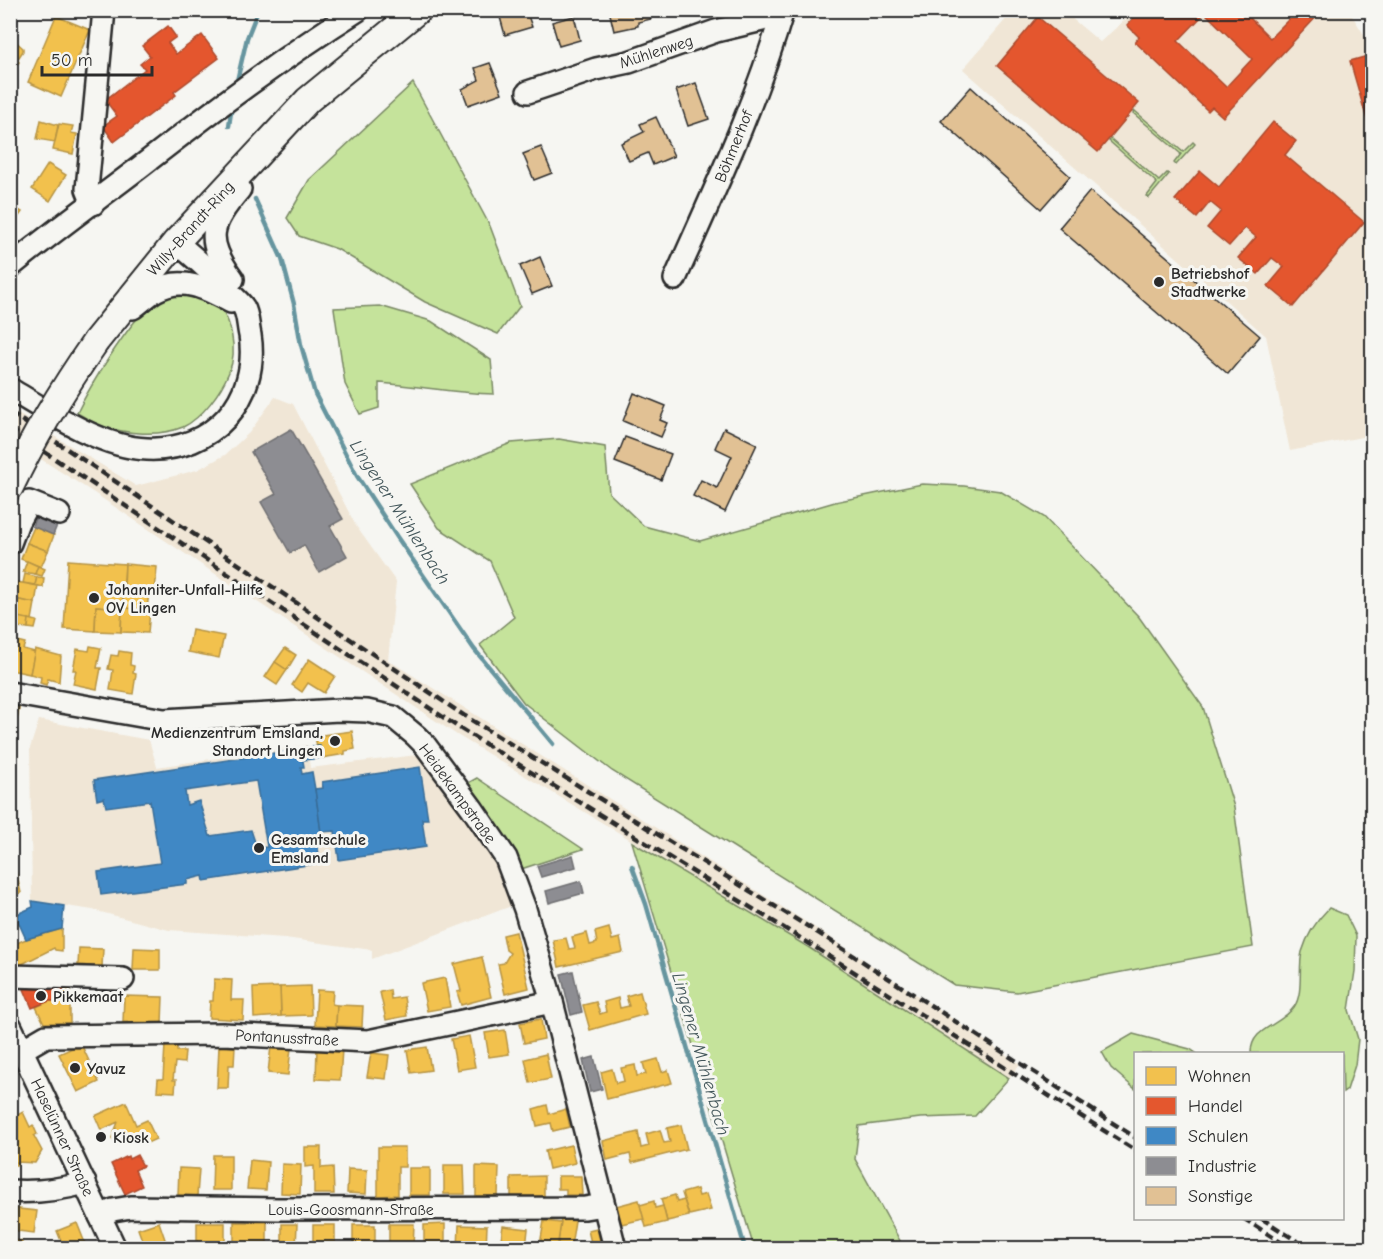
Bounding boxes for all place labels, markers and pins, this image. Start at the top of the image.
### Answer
place label: Betriebshof Stadtwerke [1171,265,1250,301]
marker: Betriebshof Stadtwerke [1152,275,1166,289]
place label: Johanniter-Unfall-Hilfe OV Lingen [106,581,263,617]
marker: Johanniter-Unfall-Hilfe OV Lingen [87,591,101,605]
place label: Medienzentrum Emsland, Standort Lingen [151,724,323,760]
marker: Medienzentrum Emsland, Standort Lingen [328,734,342,748]
place label: Gesamtschule Emsland [271,831,366,867]
marker: Gesamtschule Emsland [252,841,266,855]
place label: Pikkemaat [53,988,124,1006]
marker: Pikkemaat [34,989,48,1003]
place label: Yavuz [87,1060,126,1078]
marker: Yavuz [68,1061,82,1075]
place label: Kiosk [113,1129,149,1147]
marker: Kiosk [94,1130,108,1144]

